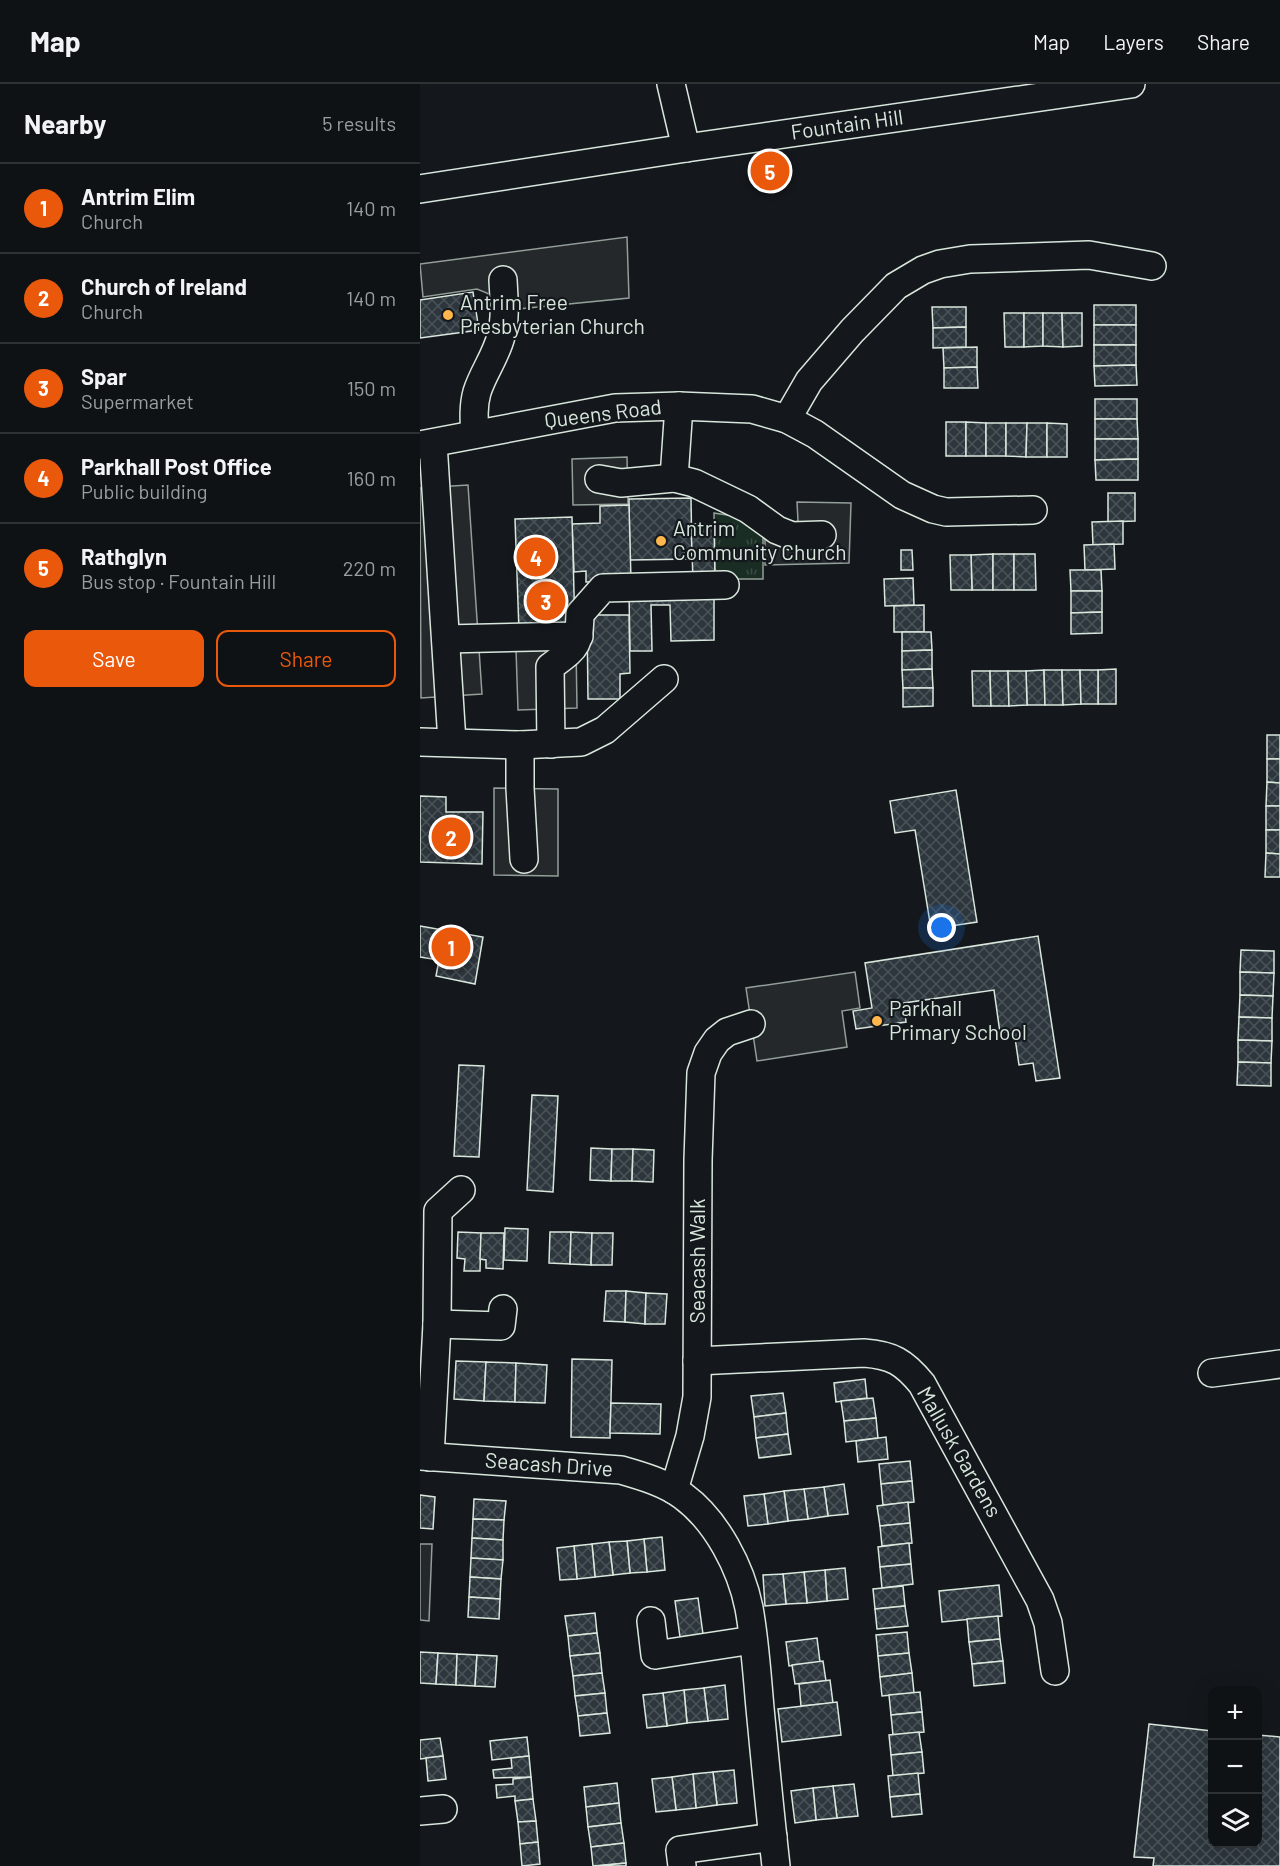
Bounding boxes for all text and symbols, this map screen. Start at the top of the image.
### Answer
text: Map [30,24,81,58]
text: Map [1033,29,1070,54]
text: Layers [1103,29,1164,54]
text: Share [1197,29,1250,54]
street label: Fountain Hill [789,103,905,144]
text: Nearby [24,108,106,139]
text: 5 results [322,111,396,135]
pin: 5 [750,148,790,194]
text: Antrim Elim [81,183,195,209]
text: 1 [40,196,47,220]
text: 140 m [346,196,396,220]
text: Church [81,209,143,233]
text: Church of Ireland [81,273,247,299]
text: 2 [38,286,49,310]
text: 140 m [346,286,396,310]
place label: Antrim Free Presbyterian Church [460,289,645,338]
text: Church [81,299,143,323]
marker: Antrim Free Presbyterian Church [441,308,455,322]
text: Spar [81,363,127,389]
text: 3 [38,376,49,400]
text: 150 m [347,376,396,400]
text: Supermarket [81,389,194,413]
street label: Queens Road [543,393,663,432]
text: Parkhall Post Office [81,453,272,479]
text: 4 [37,466,50,490]
text: 160 m [347,466,396,490]
text: Public building [81,479,207,503]
place label: Antrim Community Church [673,515,846,564]
pin: 4 [516,534,556,580]
marker: Antrim Community Church [654,534,668,548]
text: Rathglyn [81,543,167,569]
text: 5 [38,556,49,580]
text: 220 m [343,556,396,580]
text: Bus stop · Fountain Hill [81,569,276,593]
pin: 3 [526,578,566,624]
button: Save [24,630,204,687]
button: Share [216,630,396,687]
pin: 2 [432,814,471,860]
your location [927,913,956,942]
pin: 1 [432,924,471,970]
place label: Parkhall Primary School [889,995,1027,1044]
marker: Parkhall Primary School [870,1014,884,1028]
street label: Seacash Walk [684,1199,709,1323]
street label: Mallusk Gardens [913,1382,1008,1521]
street label: Seacash Drive [484,1447,614,1480]
map controls [1208,1686,1262,1848]
button: + [1208,1686,1262,1740]
button: − [1208,1740,1262,1794]
button: layers [1208,1794,1262,1848]

